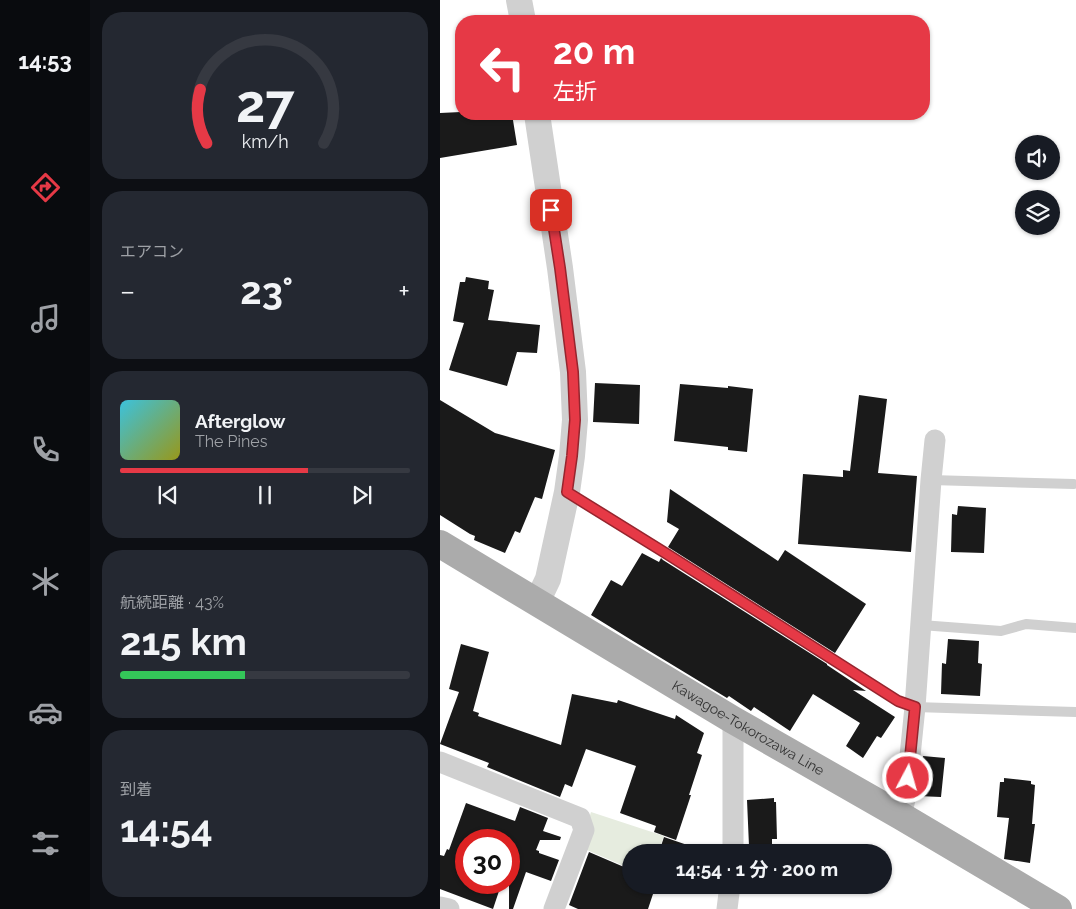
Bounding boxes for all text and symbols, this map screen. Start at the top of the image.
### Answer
text: 20 m [553,31,635,72]
icon: left [470,35,535,100]
text: 14:53 [18,48,72,74]
text: 27 [236,73,295,134]
text: 左折 [553,78,597,104]
text: km/h [241,131,289,152]
map controls [1015,135,1060,235]
button: sound [1015,135,1060,180]
icon: directions [28,170,63,205]
pin [530,189,572,231]
button: layers [1015,190,1060,235]
icon: arrive [537,196,565,224]
text: エアコン [120,242,184,261]
text: 23° [240,268,293,313]
text: − [120,275,135,308]
text: + [398,275,410,308]
icon: music [28,301,63,336]
text: Afterglow [195,410,285,432]
icon: phone [28,432,63,467]
text: The Pines [195,432,267,451]
icon: previous [154,481,182,509]
icon: pause [251,481,279,509]
icon: next [348,481,376,509]
icon: climate [28,564,63,599]
text: 航続距離 · 43% [120,593,224,612]
text: 215 km [120,619,247,664]
street label: Kawagoe-Tokorozawa Line [669,677,827,779]
icon: car [28,695,63,730]
position arrow [881,751,933,803]
text: 到着 [120,780,152,799]
text: 14:54 [120,806,213,851]
icon: filters [28,826,63,861]
speed limit sign: 30 [455,829,520,894]
text: 14:54 · 1 分 · 200 m [676,858,838,880]

